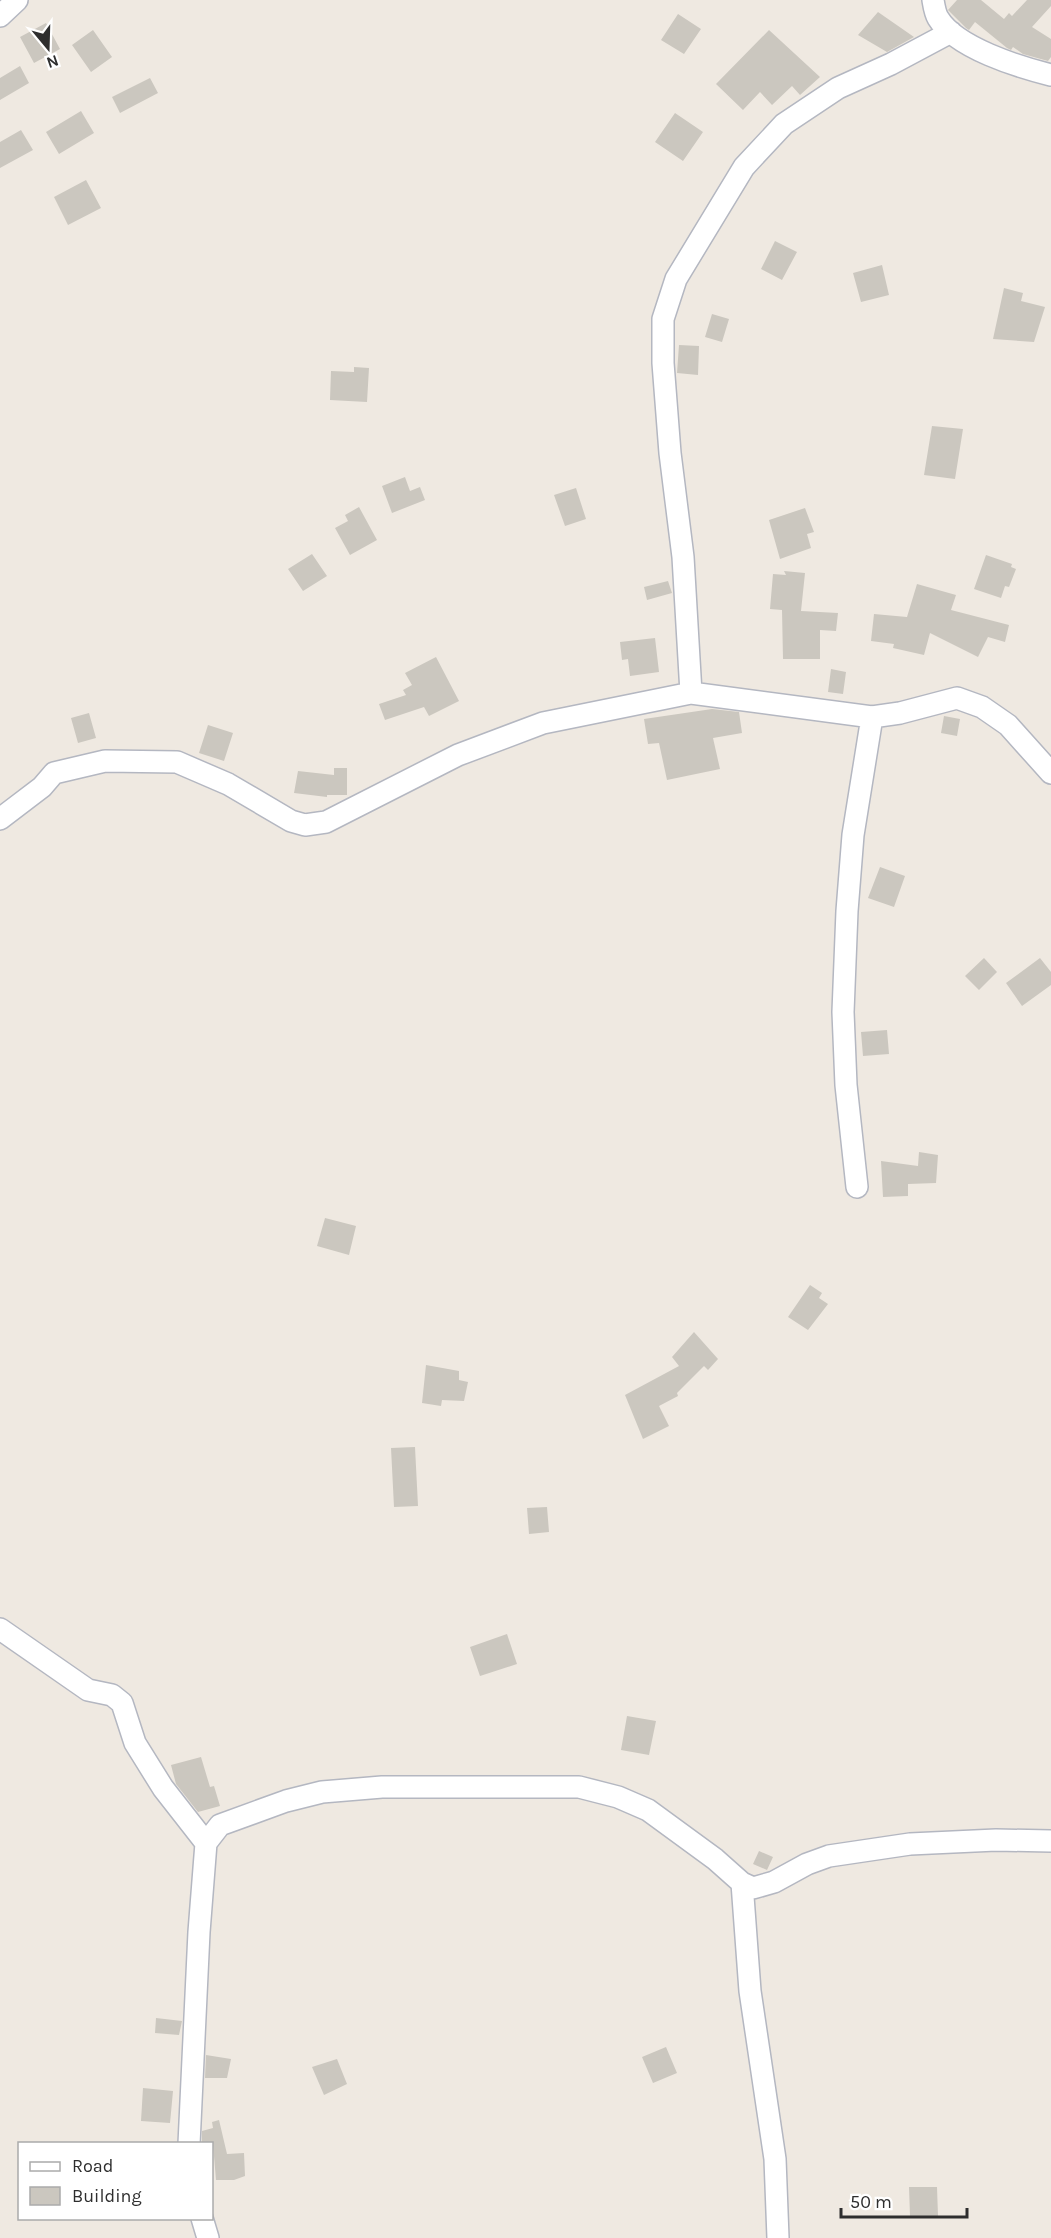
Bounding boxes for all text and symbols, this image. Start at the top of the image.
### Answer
north arrow [18,18,78,78]
text: N [44,51,61,73]
legend [18,2142,213,2220]
text: Road [72,2155,113,2177]
scale bar [841,2181,967,2219]
text: Building [72,2185,142,2207]
text: 50 m [850,2191,892,2213]

